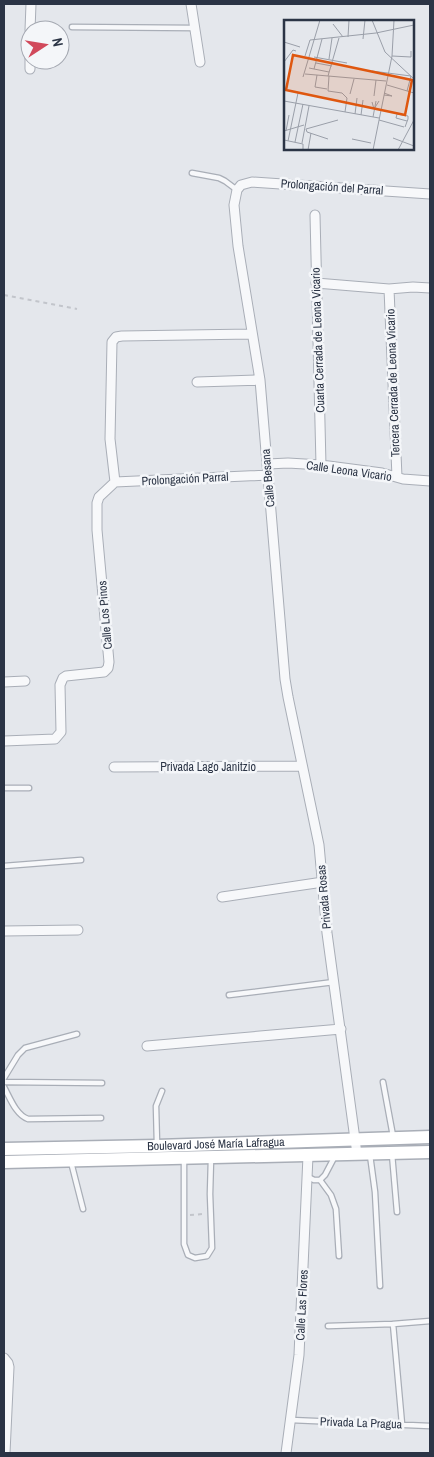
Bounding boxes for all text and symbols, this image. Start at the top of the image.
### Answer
north arrow [20,20,70,70]
inset map [284,20,414,150]
text: N [48,36,67,48]
street label: Prolongación del Parral [280,175,384,199]
street label: Cuarta Cerrada de Leona Vicario [307,267,329,413]
street label: Tercera Cerrada de Leona Vicario [382,308,404,458]
street label: Calle Besana [257,448,279,508]
street label: Calle Leona Vicario [305,457,393,485]
street label: Prolongación Parral [141,469,229,489]
street label: Calle Los Pinos [94,580,116,650]
street label: Privada Lago Janitzio [160,759,256,775]
street label: Privada Rosas [313,864,335,930]
street label: Boulevard José María Lafragua [147,1134,285,1154]
street label: Calle Las Flores [292,1269,312,1341]
street label: Privada La Pragua [320,1414,403,1432]

